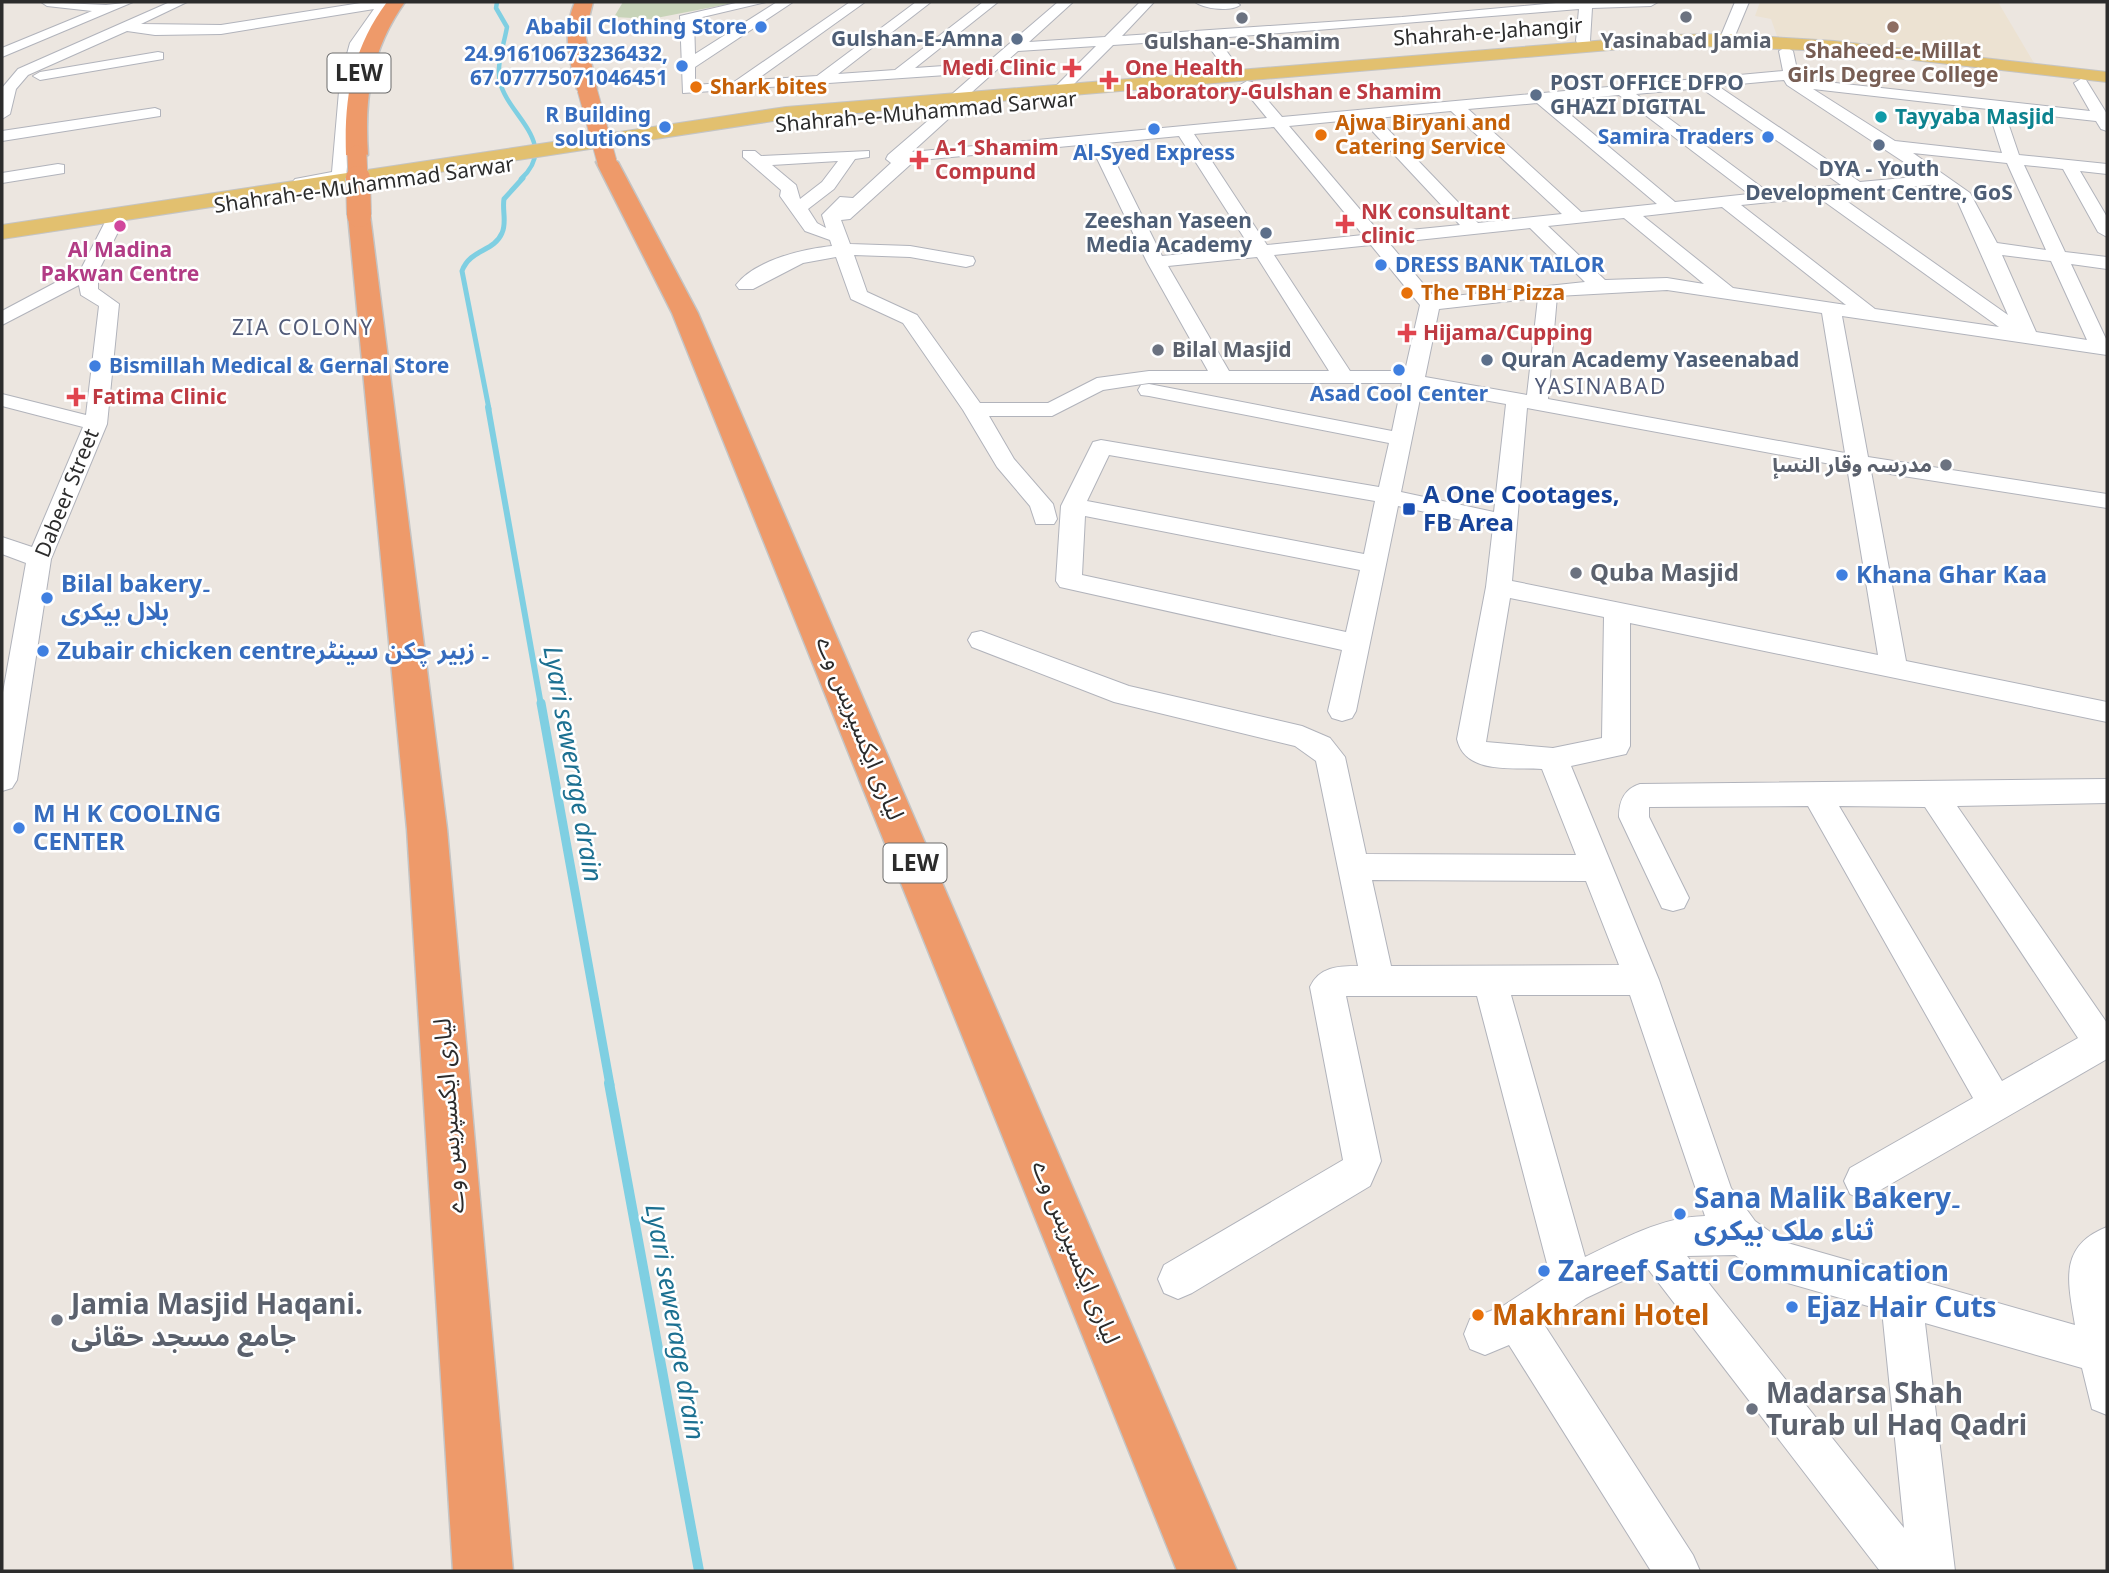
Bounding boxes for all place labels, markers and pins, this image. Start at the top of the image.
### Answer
marker: Yasinabad Jamia [1678,9,1694,25]
marker: Gulshan-e-Shamim [1234,10,1250,26]
place label: Ababil Clothing Store [526,12,747,40]
marker: Ababil Clothing Store [753,19,769,35]
marker: Shaheed-e-Millat Girls Degree College [1885,19,1901,35]
place label: Gulshan-E-Amna [831,24,1003,52]
place label: Yasinabad Jamia [1600,26,1772,54]
place label: Gulshan-e-Shamim [1144,27,1340,55]
marker: Gulshan-E-Amna [1009,31,1025,47]
place label: Shaheed-e-Millat Girls Degree College [1787,36,1999,88]
place label: 24.91610673236432, 67.07775071046451 [464,39,668,91]
place label: Medi Clinic [942,53,1056,81]
place label: One Health Laboratory-Gulshan e Shamim [1125,53,1442,105]
marker: 24.91610673236432, 67.07775071046451 [674,58,690,74]
marker: Medi Clinic [1062,58,1082,78]
place label: POST OFFICE DFPO GHAZI DIGITAL [1550,68,1744,120]
marker: One Health Laboratory-Gulshan e Shamim [1099,70,1119,90]
place label: Shark bites [710,72,827,100]
marker: Shark bites [688,79,704,95]
marker: POST OFFICE DFPO GHAZI DIGITAL [1528,87,1544,103]
place label: R Building solutions [545,100,651,152]
place label: Tayyaba Masjid [1895,102,2055,130]
place label: Ajwa Biryani and Catering Service [1335,108,1511,160]
marker: Tayyaba Masjid [1873,109,1889,125]
marker: R Building solutions [657,119,673,135]
marker: Al-Syed Express [1146,121,1162,137]
place label: Samira Traders [1598,122,1754,150]
marker: Ajwa Biryani and Catering Service [1313,127,1329,143]
marker: Samira Traders [1760,129,1776,145]
place label: A-1 Shamim Compund [935,133,1059,185]
marker: DYA - Youth Development Centre, GoS [1871,137,1887,153]
place label: Al-Syed Express [1073,138,1235,166]
marker: A-1 Shamim Compund [909,150,929,170]
place label: DYA - Youth Development Centre, GoS [1745,154,2013,206]
place label: NK consultant clinic [1361,197,1510,249]
place label: Zeeshan Yaseen Media Academy [1085,206,1252,258]
marker: NK consultant clinic [1335,214,1355,234]
marker: Al Madina Pakwan Centre [112,218,128,234]
marker: Zeeshan Yaseen Media Academy [1258,225,1274,241]
place label: Al Madina Pakwan Centre [41,235,199,287]
place label: DRESS BANK TAILOR [1395,250,1605,278]
marker: DRESS BANK TAILOR [1373,257,1389,273]
place label: The TBH Pizza [1421,278,1565,306]
marker: The TBH Pizza [1399,285,1415,301]
place label: Hijama/Cupping [1423,318,1593,346]
marker: Hijama/Cupping [1397,323,1417,343]
place label: Bilal Masjid [1172,335,1292,363]
marker: Bilal Masjid [1150,342,1166,358]
place label: Quran Academy Yaseenabad [1501,345,1799,373]
place label: Bismillah Medical & Gernal Store [109,351,449,379]
marker: Quran Academy Yaseenabad [1479,352,1495,368]
marker: Bismillah Medical & Gernal Store [87,358,103,374]
marker: Asad Cool Center [1391,362,1407,378]
place label: Asad Cool Center [1310,379,1489,407]
place label: Fatima Clinic [92,382,227,410]
marker: Fatima Clinic [66,387,86,407]
place label: مدرسہ وقار النسإ [1772,450,1932,479]
marker: مدرسہ وقار النسإ [1938,457,1954,473]
place label: A One Cootages, FB Area [1423,477,1620,538]
marker: A One Cootages, FB Area [1401,501,1417,517]
place label: Quba Masjid [1590,555,1739,588]
place label: Khana Ghar Kaa [1856,557,2047,590]
marker: Quba Masjid [1568,565,1584,581]
place label: Bilal bakery۔ بلال بیکری [61,566,210,627]
marker: Khana Ghar Kaa [1834,567,1850,583]
marker: Bilal bakery۔ بلال بیکری [39,590,55,606]
place label: Zubair chicken centre۔ زبیر چکن سینٹر [57,633,489,667]
marker: Zubair chicken centre۔ زبیر چکن سینٹر [35,643,51,659]
place label: M H K COOLING CENTER [33,796,221,857]
marker: M H K COOLING CENTER [11,820,27,836]
place label: Sana Malik Bakery۔ ثناء ملک بیکری [1694,1178,1960,1248]
marker: Sana Malik Bakery۔ ثناء ملک بیکری [1672,1206,1688,1222]
place label: Zareef Satti Communication [1558,1251,1949,1289]
marker: Zareef Satti Communication [1536,1263,1552,1279]
place label: Jamia Masjid Haqani. جامع مسجد حقانی [68,1284,363,1357]
place label: Ejaz Hair Cuts [1806,1287,1997,1325]
place label: Makhrani Hotel [1492,1295,1709,1333]
marker: Ejaz Hair Cuts [1784,1299,1800,1315]
marker: Makhrani Hotel [1470,1307,1486,1323]
marker: Jamia Masjid Haqani. جامع مسجد حقانی [49,1312,65,1328]
place label: Madarsa Shah Turab ul Haq Qadri [1766,1373,2027,1443]
marker: Madarsa Shah Turab ul Haq Qadri [1744,1401,1760,1417]

